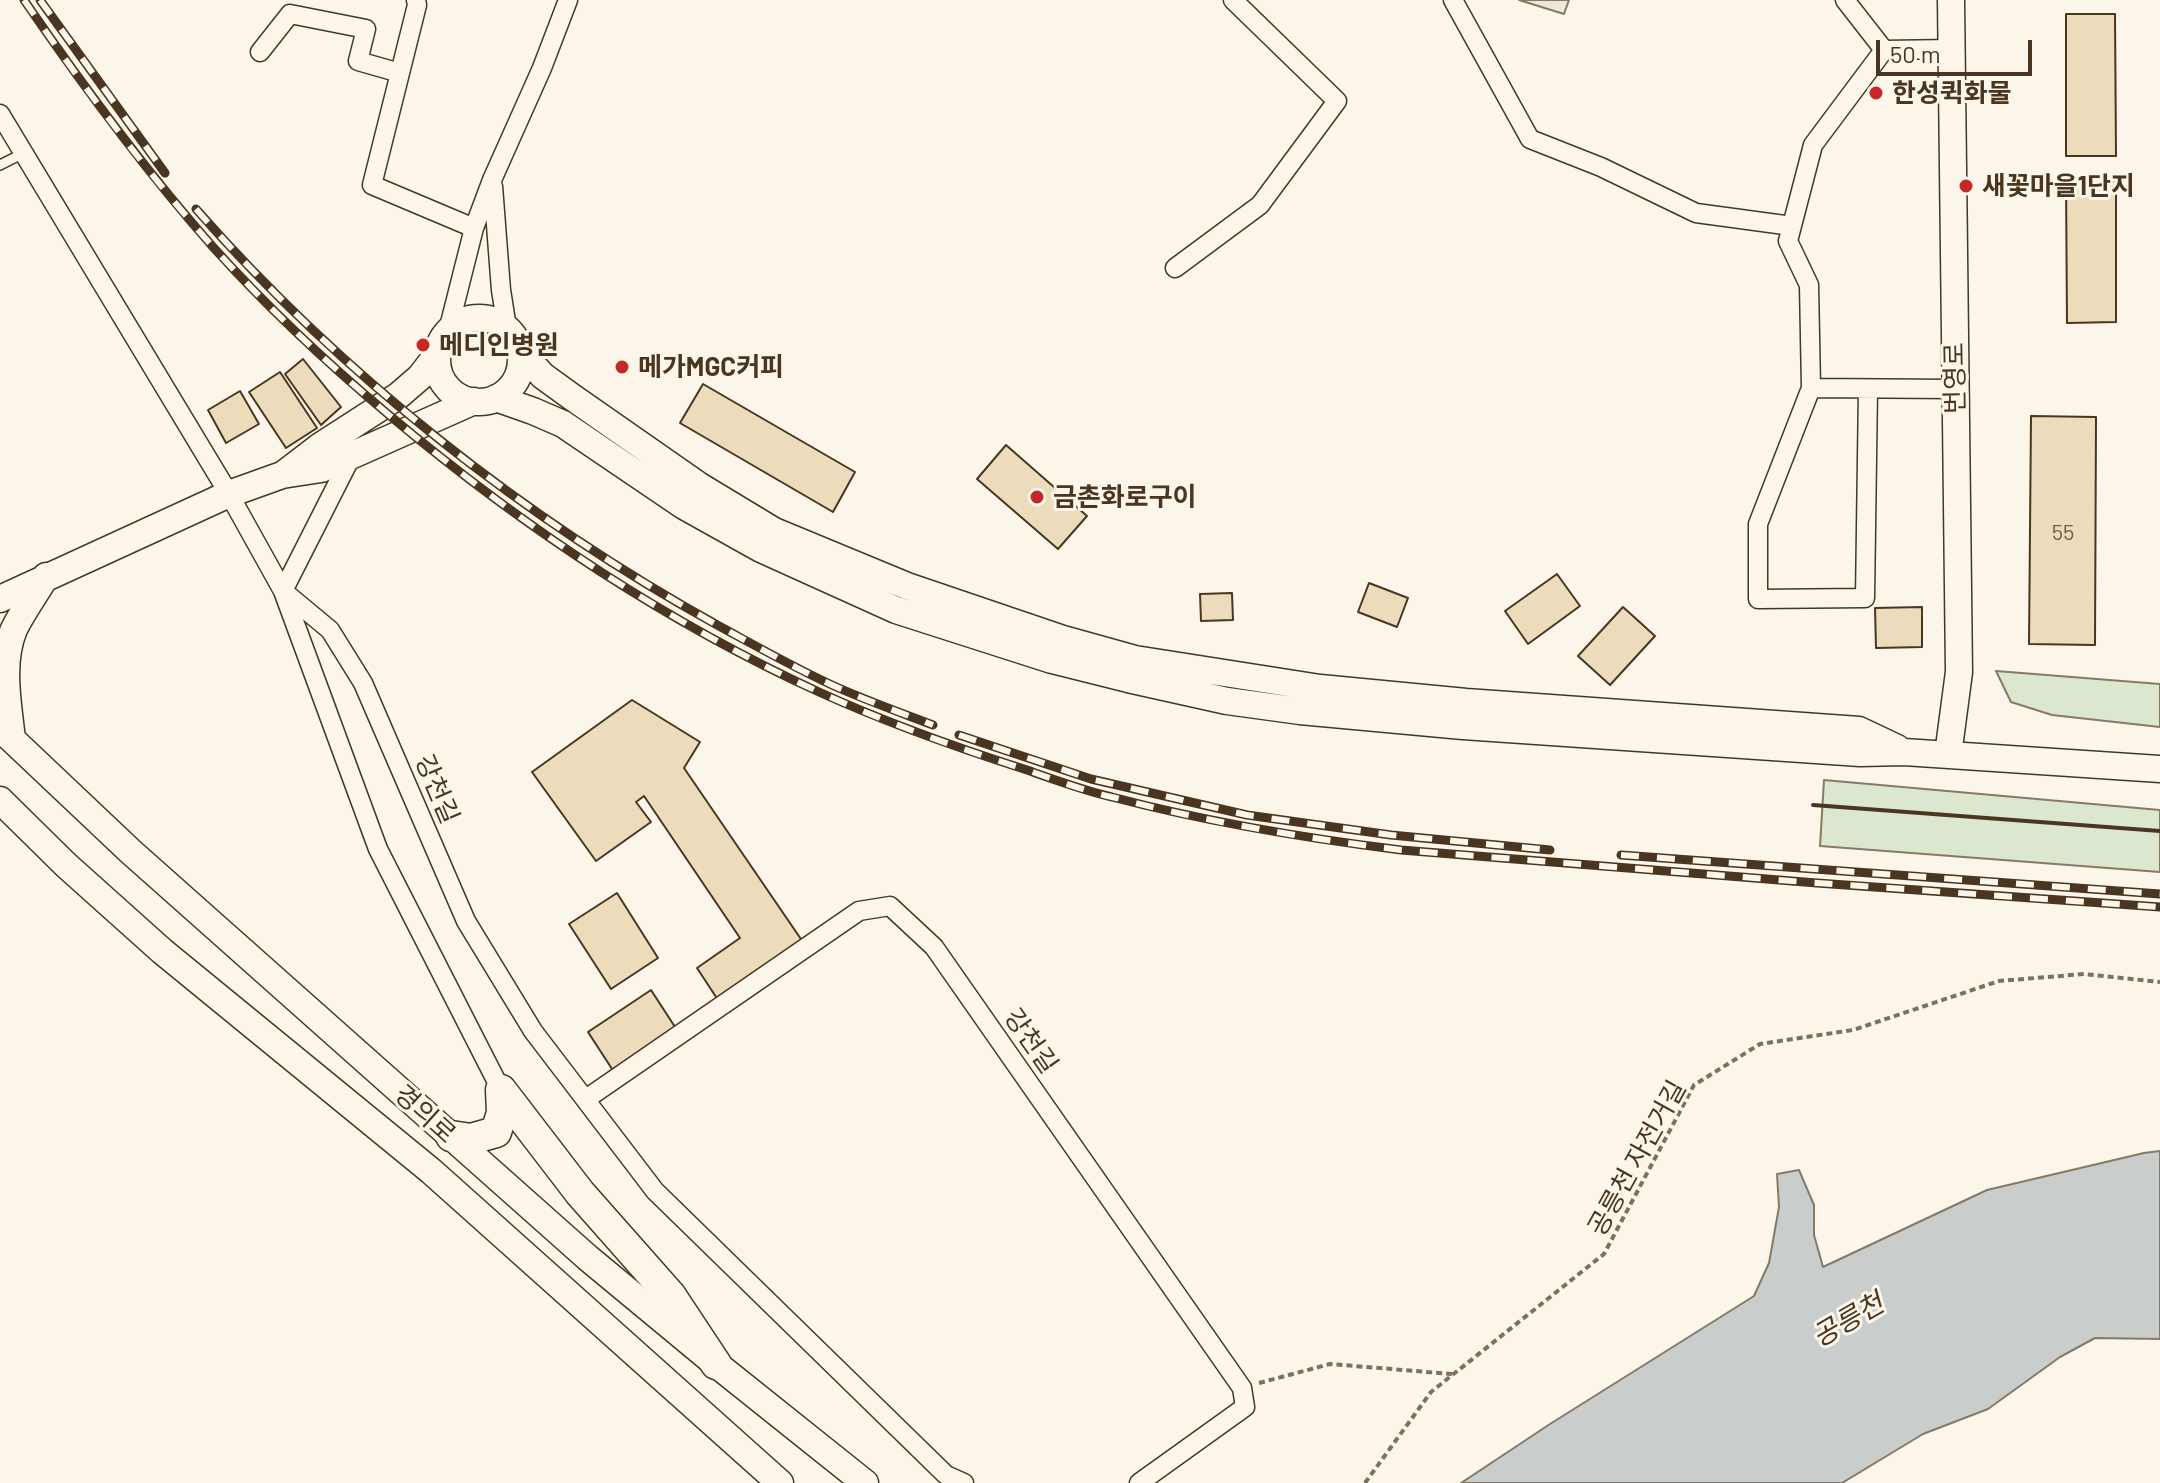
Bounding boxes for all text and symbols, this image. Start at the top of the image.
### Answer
scale bar [1880,24,2036,74]
text: 50 m [1890,39,1941,68]
place label: 한성퀵화물 [1892,77,2012,109]
marker: 한성퀵화물 [1867,84,1885,102]
place label: 새꽃마을1단지 [1982,170,2135,202]
marker: 새꽃마을1단지 [1957,177,1975,195]
place label: 메디인병원 [439,329,559,361]
marker: 메디인병원 [414,336,432,354]
street label: 번영로 [1939,342,1971,414]
place label: 메가MGC커피 [638,351,784,383]
marker: 메가MGC커피 [613,358,631,376]
place label: 금촌화로구이 [1053,481,1197,513]
marker: 금촌화로구이 [1028,488,1046,506]
house number: 55 [2052,520,2074,546]
street label: 강천길 [409,750,465,828]
street label: 강천길 [998,1003,1064,1079]
street label: 공릉천 자전거길 [1582,1075,1692,1241]
street label: 경의로 [388,1078,462,1150]
water label: 공릉천 [1806,1286,1890,1354]

